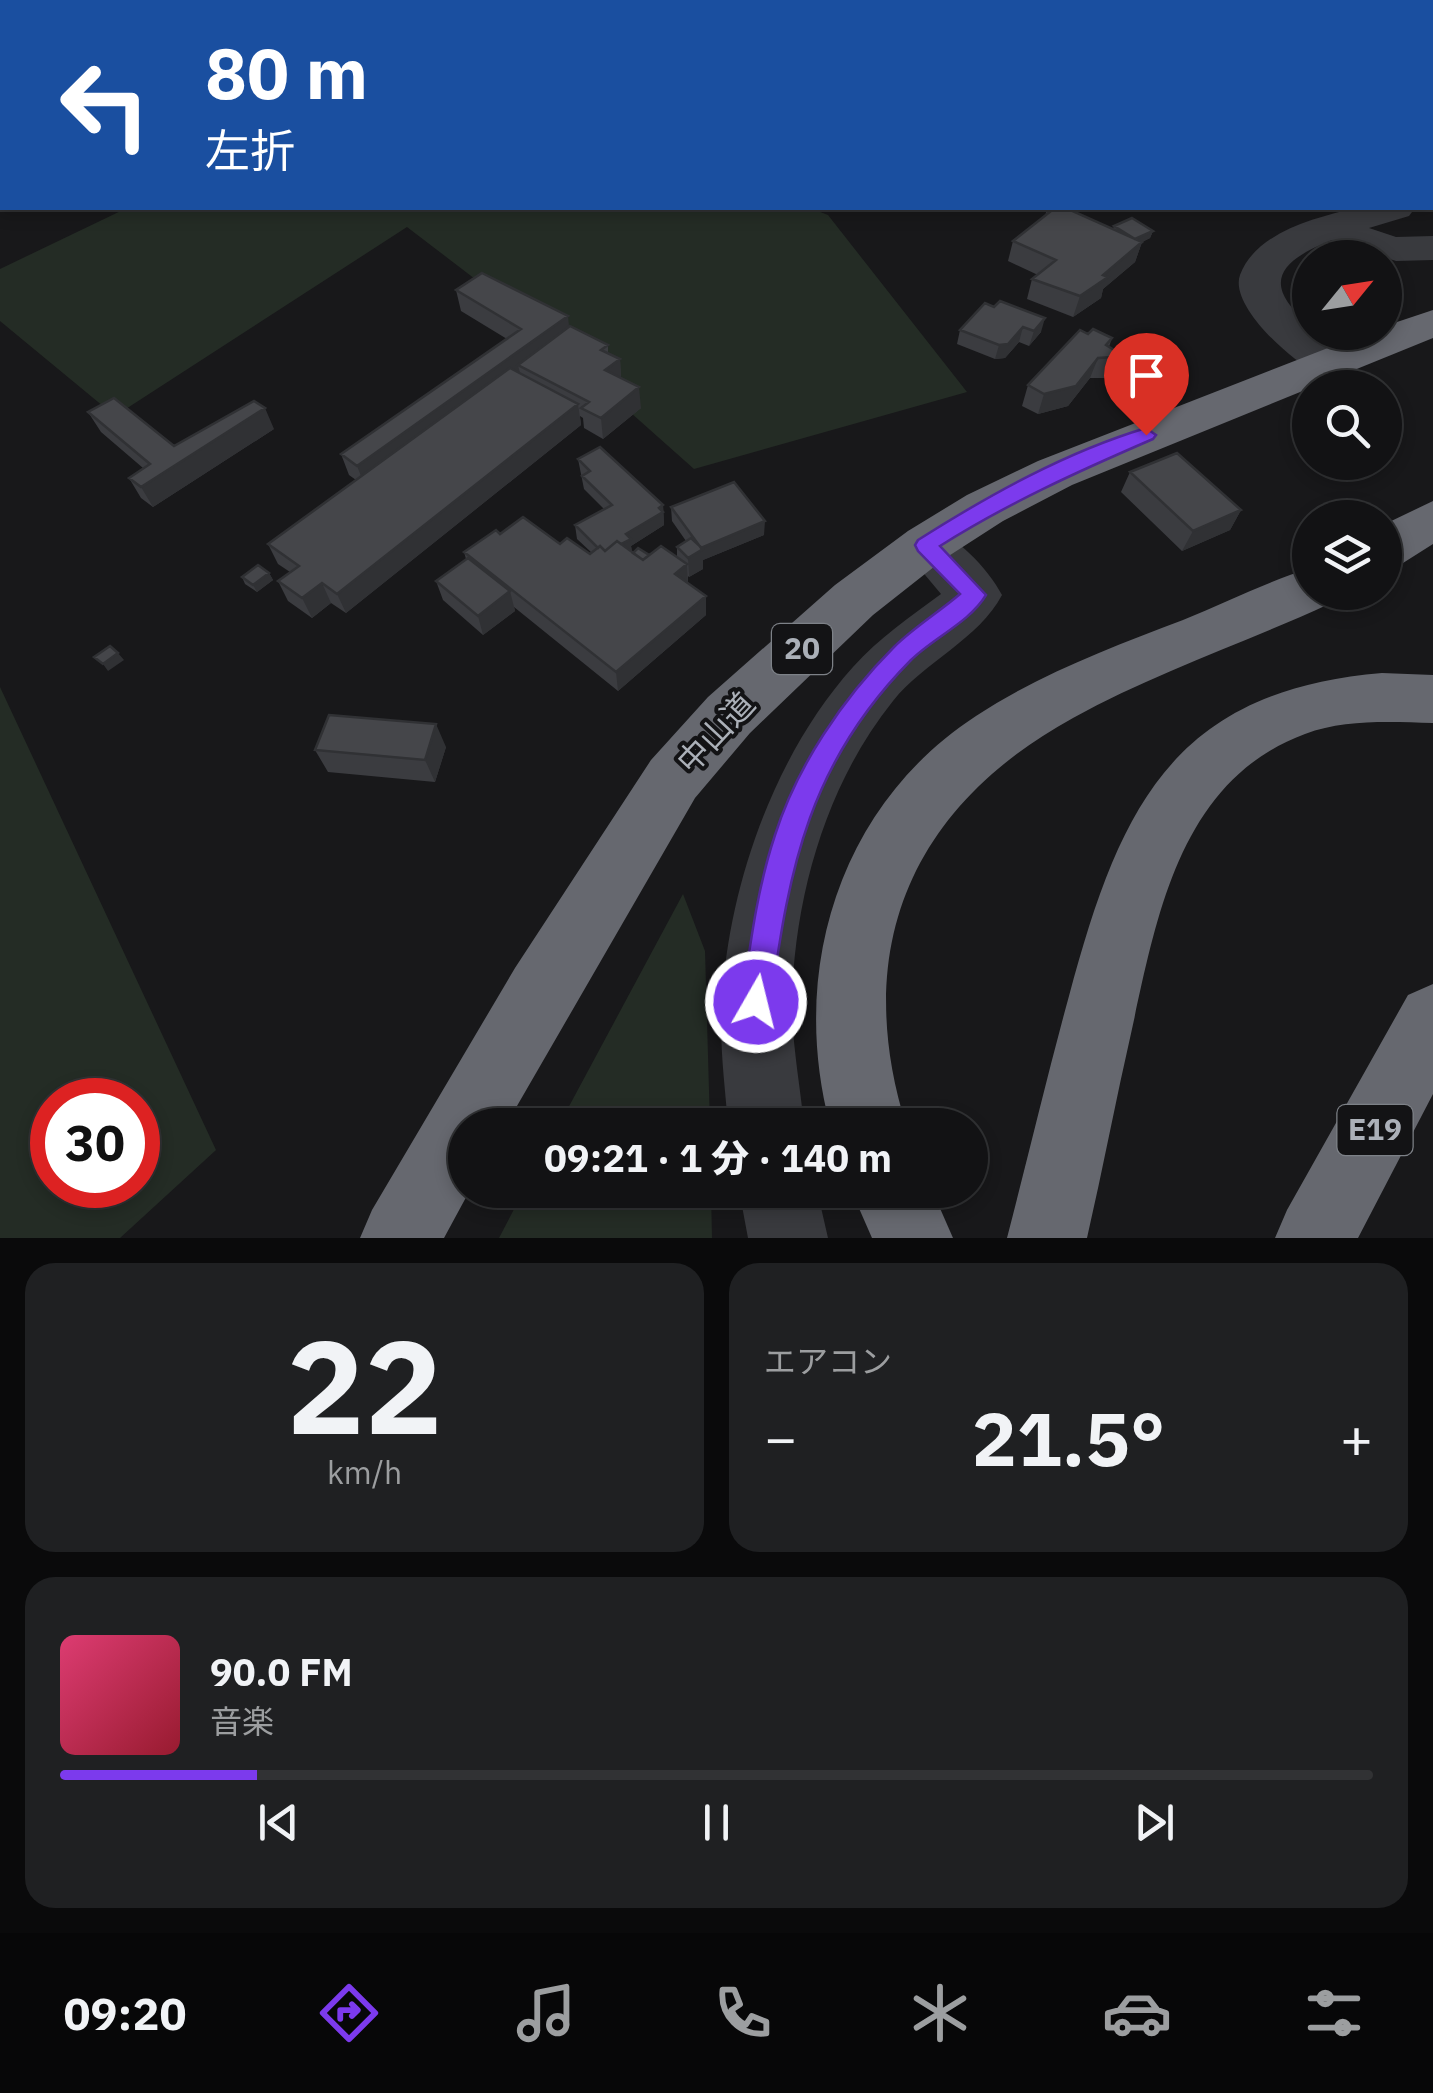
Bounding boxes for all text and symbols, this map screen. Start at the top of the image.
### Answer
text: 80 m [205,27,368,118]
icon: left [40,40,170,170]
text: 左折 [205,121,295,179]
north arrow [1292,240,1402,350]
map controls [1292,240,1402,610]
pin [1104,333,1189,436]
icon: arrive [1119,348,1174,403]
button: search [1292,370,1402,480]
button: layers [1292,500,1402,610]
road number: 20 [772,624,832,674]
street label: 中山道 [667,683,763,782]
position arrow [704,950,808,1054]
speed limit sign: 30 [30,1078,160,1208]
road number: E19 [1338,1105,1412,1155]
text: 09:21 · 1 分 · 140 m [544,1133,892,1182]
text: 22 [286,1301,443,1470]
text: エアコン [764,1340,892,1382]
text: 21.5° [972,1389,1165,1487]
text: − [764,1402,797,1473]
text: + [1340,1402,1373,1473]
text: km/h [327,1451,402,1493]
text: 90.0 FM [210,1647,353,1696]
text: 音楽 [210,1700,274,1742]
icon: previous [251,1795,306,1850]
icon: pause [689,1795,744,1850]
icon: next [1127,1795,1182,1850]
icon: directions [314,1978,384,2048]
icon: music [511,1978,581,2048]
icon: phone [708,1978,778,2048]
icon: climate [905,1978,975,2048]
icon: car [1102,1978,1172,2048]
icon: filters [1299,1978,1369,2048]
text: 09:20 [64,1984,186,2042]

